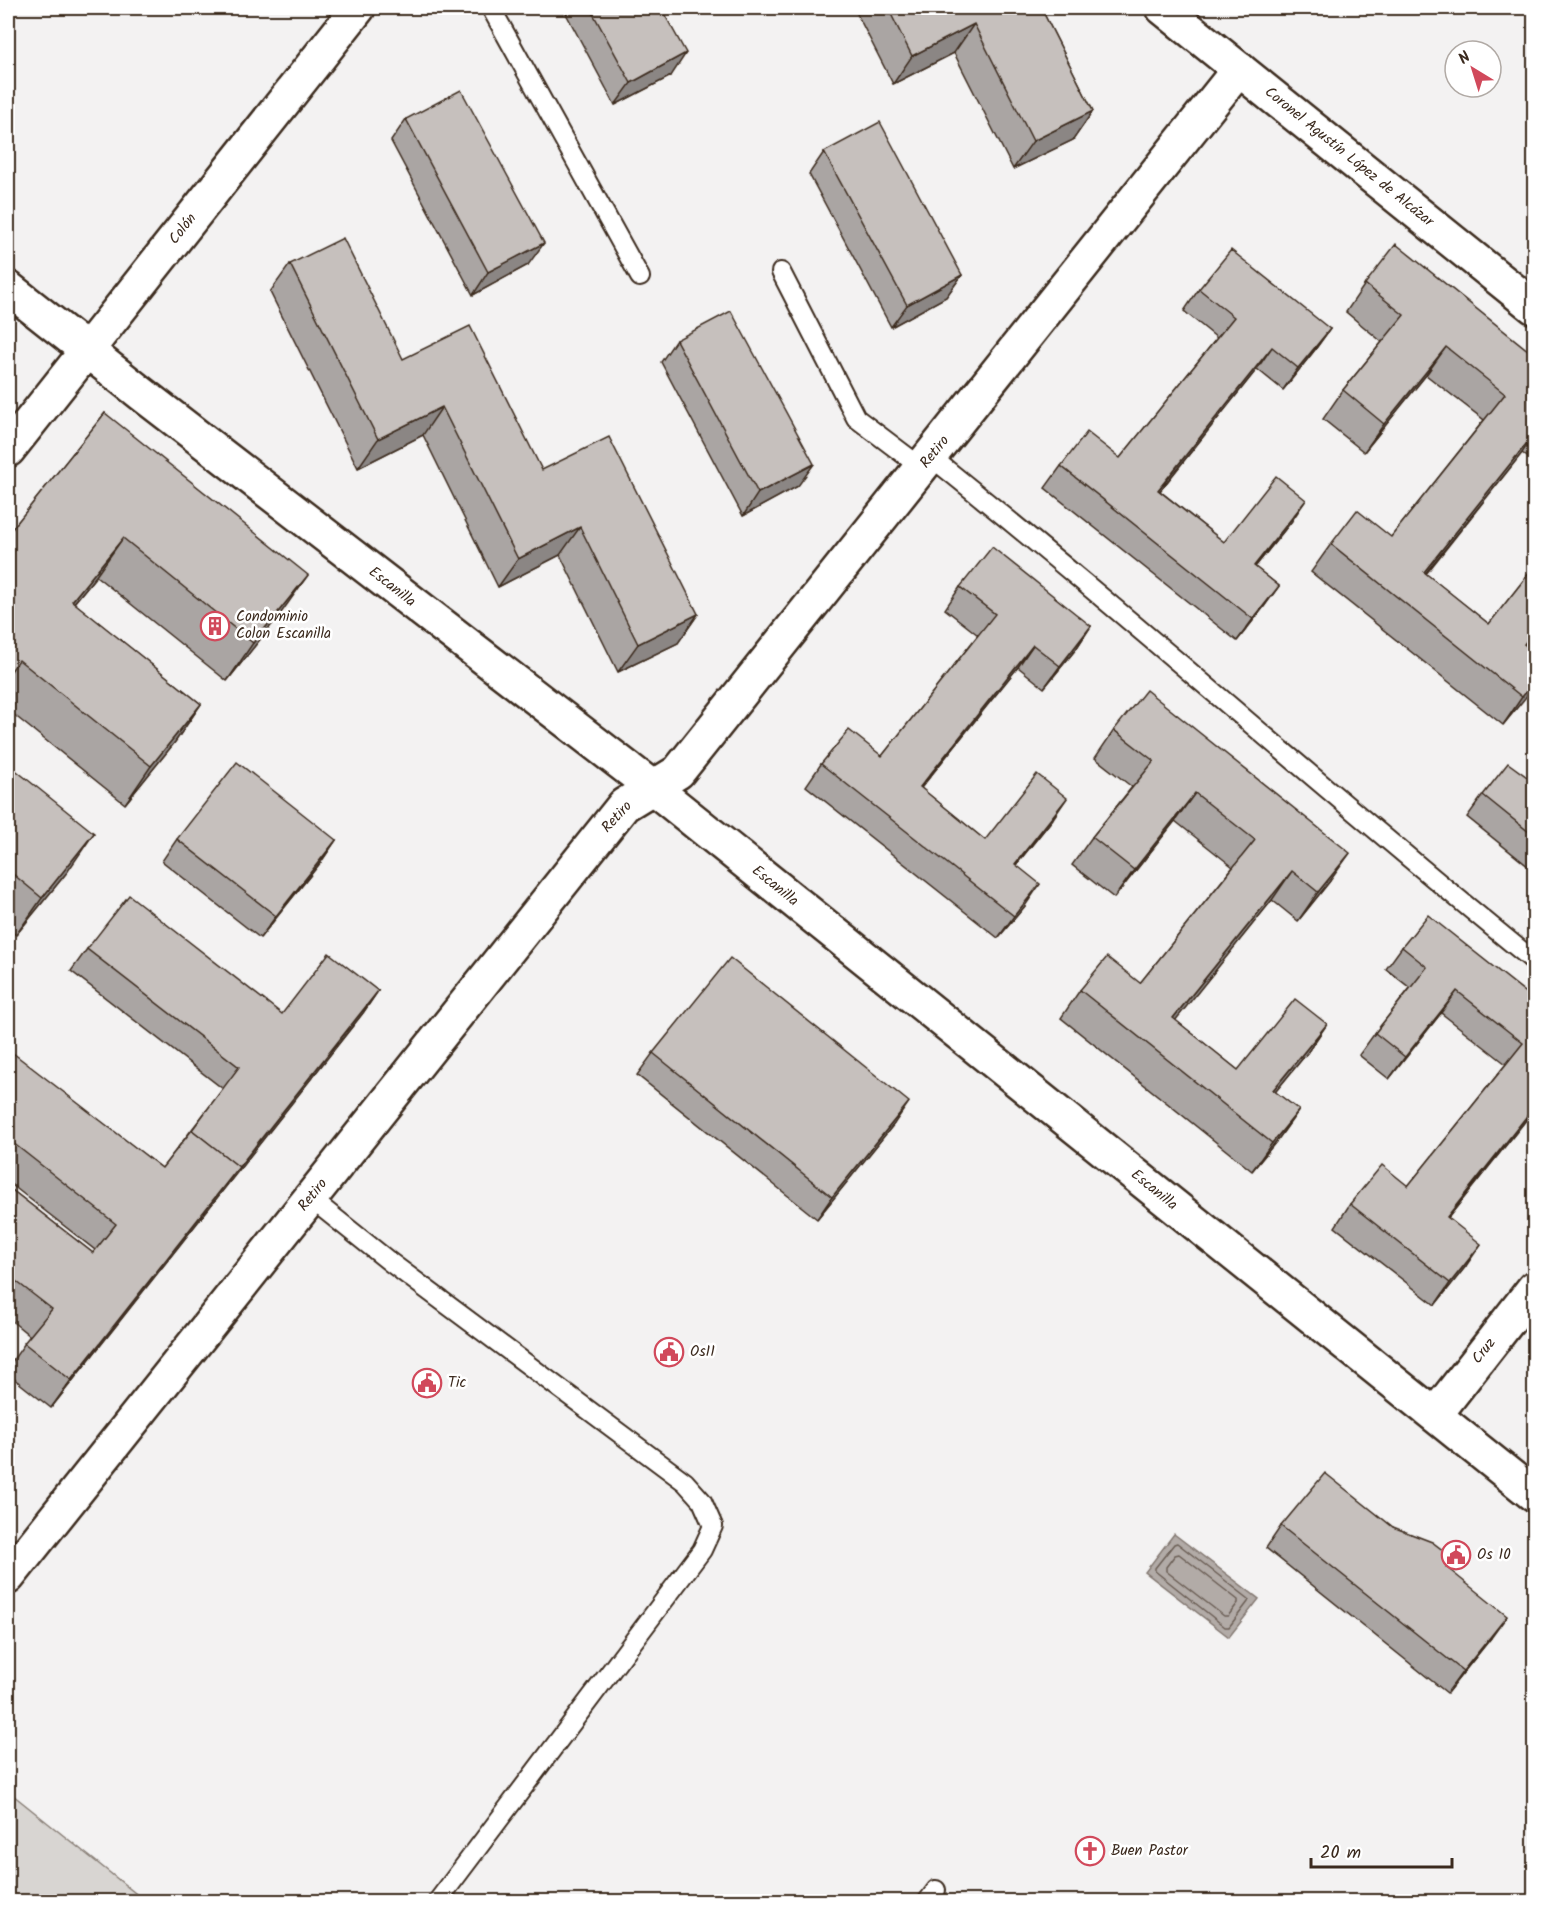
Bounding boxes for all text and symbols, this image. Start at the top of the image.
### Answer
north arrow [1443,39,1503,99]
text: N [1453,45,1476,71]
street label: Coronel Agustín López de Alcázar [1259,81,1440,234]
street label: Colón [163,208,203,250]
street label: Retiro [914,430,956,474]
street label: Escanilla [363,561,421,613]
place label: Condominio Colon Escanilla [236,605,331,646]
building icon: Condominio Colon Escanilla [199,610,231,642]
street label: Retiro [596,795,638,839]
street label: Escanilla [746,859,804,913]
street label: Escanilla [1125,1163,1183,1217]
street label: Retiro [292,1173,334,1217]
street label: Cruz [1466,1332,1502,1369]
public building icon: Os11 [653,1336,685,1368]
place label: Os11 [690,1340,715,1364]
public building icon: Tic [411,1367,443,1399]
place label: Tic [448,1371,467,1395]
public building icon: Os 10 [1440,1539,1472,1571]
place label: Os 10 [1477,1543,1511,1567]
scale bar [1311,1831,1452,1869]
church icon: Buen Pastor [1074,1835,1106,1867]
place label: Buen Pastor [1111,1839,1189,1863]
text: 20 m [1320,1839,1361,1868]

